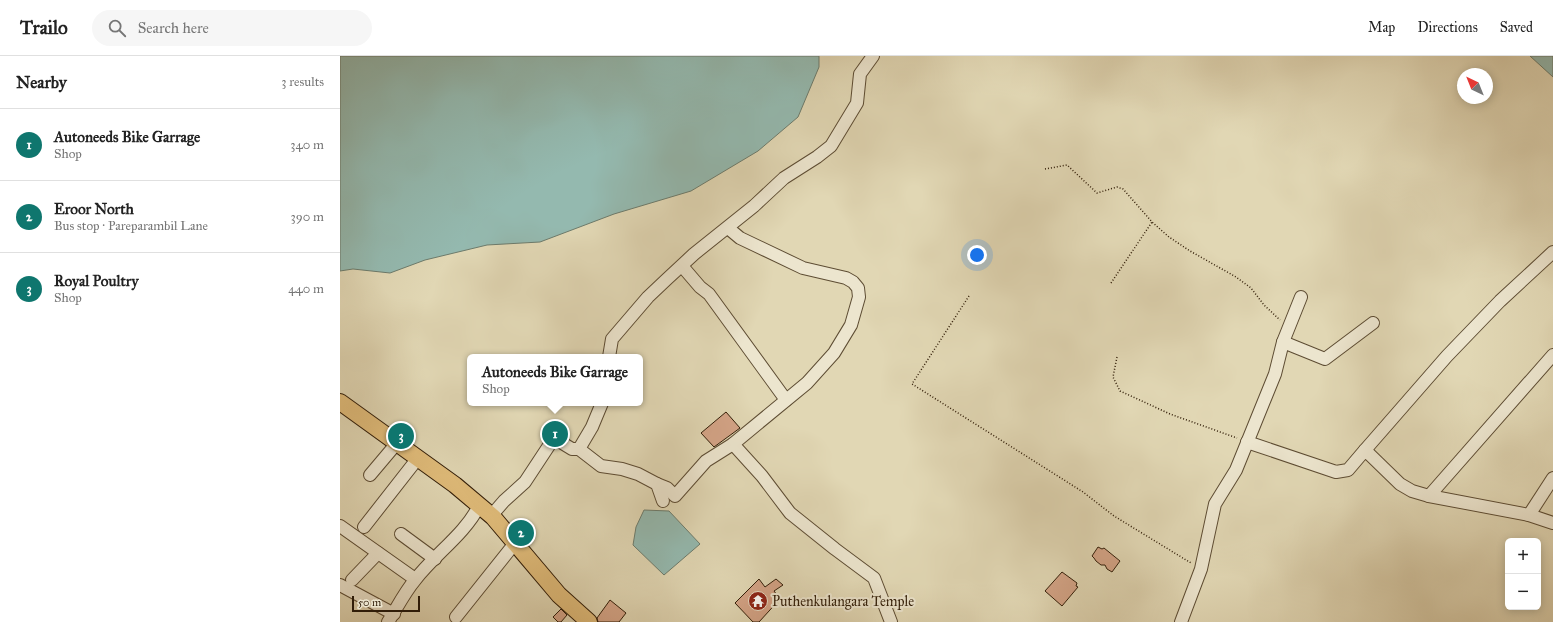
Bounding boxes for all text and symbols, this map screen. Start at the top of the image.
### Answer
search box [92,10,372,46]
text: Trailo [20,16,68,39]
icon: search [106,17,128,39]
text: Search here [138,19,209,37]
text: Map [1368,19,1395,36]
text: Directions [1417,19,1478,36]
text: Saved [1500,19,1533,36]
north arrow [1457,68,1493,104]
text: Nearby [16,72,67,93]
text: 3 results [281,74,324,90]
text: Autoneeds Bike Garrage [54,128,200,146]
text: 1 [26,137,32,153]
text: 340 m [290,137,324,153]
text: Shop [54,146,82,162]
text: Eroor North [54,200,134,218]
text: 2 [26,209,32,225]
text: 390 m [291,209,324,225]
text: Bus stop · Pareparambil Lane [54,218,208,234]
your location [967,245,987,265]
text: Royal Poultry [54,272,138,290]
text: 3 [26,281,32,297]
text: 440 m [288,281,324,297]
text: Shop [54,290,82,306]
popup [467,354,643,406]
text: Autoneeds Bike Garrage [482,363,628,381]
text: Shop [482,381,510,397]
pin: 1 [542,419,568,449]
pin: 3 [388,421,414,451]
pin: 2 [508,518,534,548]
map controls [1505,538,1541,610]
button: + [1505,538,1541,574]
button: − [1505,574,1541,610]
temple icon: Puthenkulangara Temple [747,590,769,612]
place label: Puthenkulangara Temple [772,593,914,610]
scale bar [352,594,420,613]
text: 50 m [358,596,381,609]

